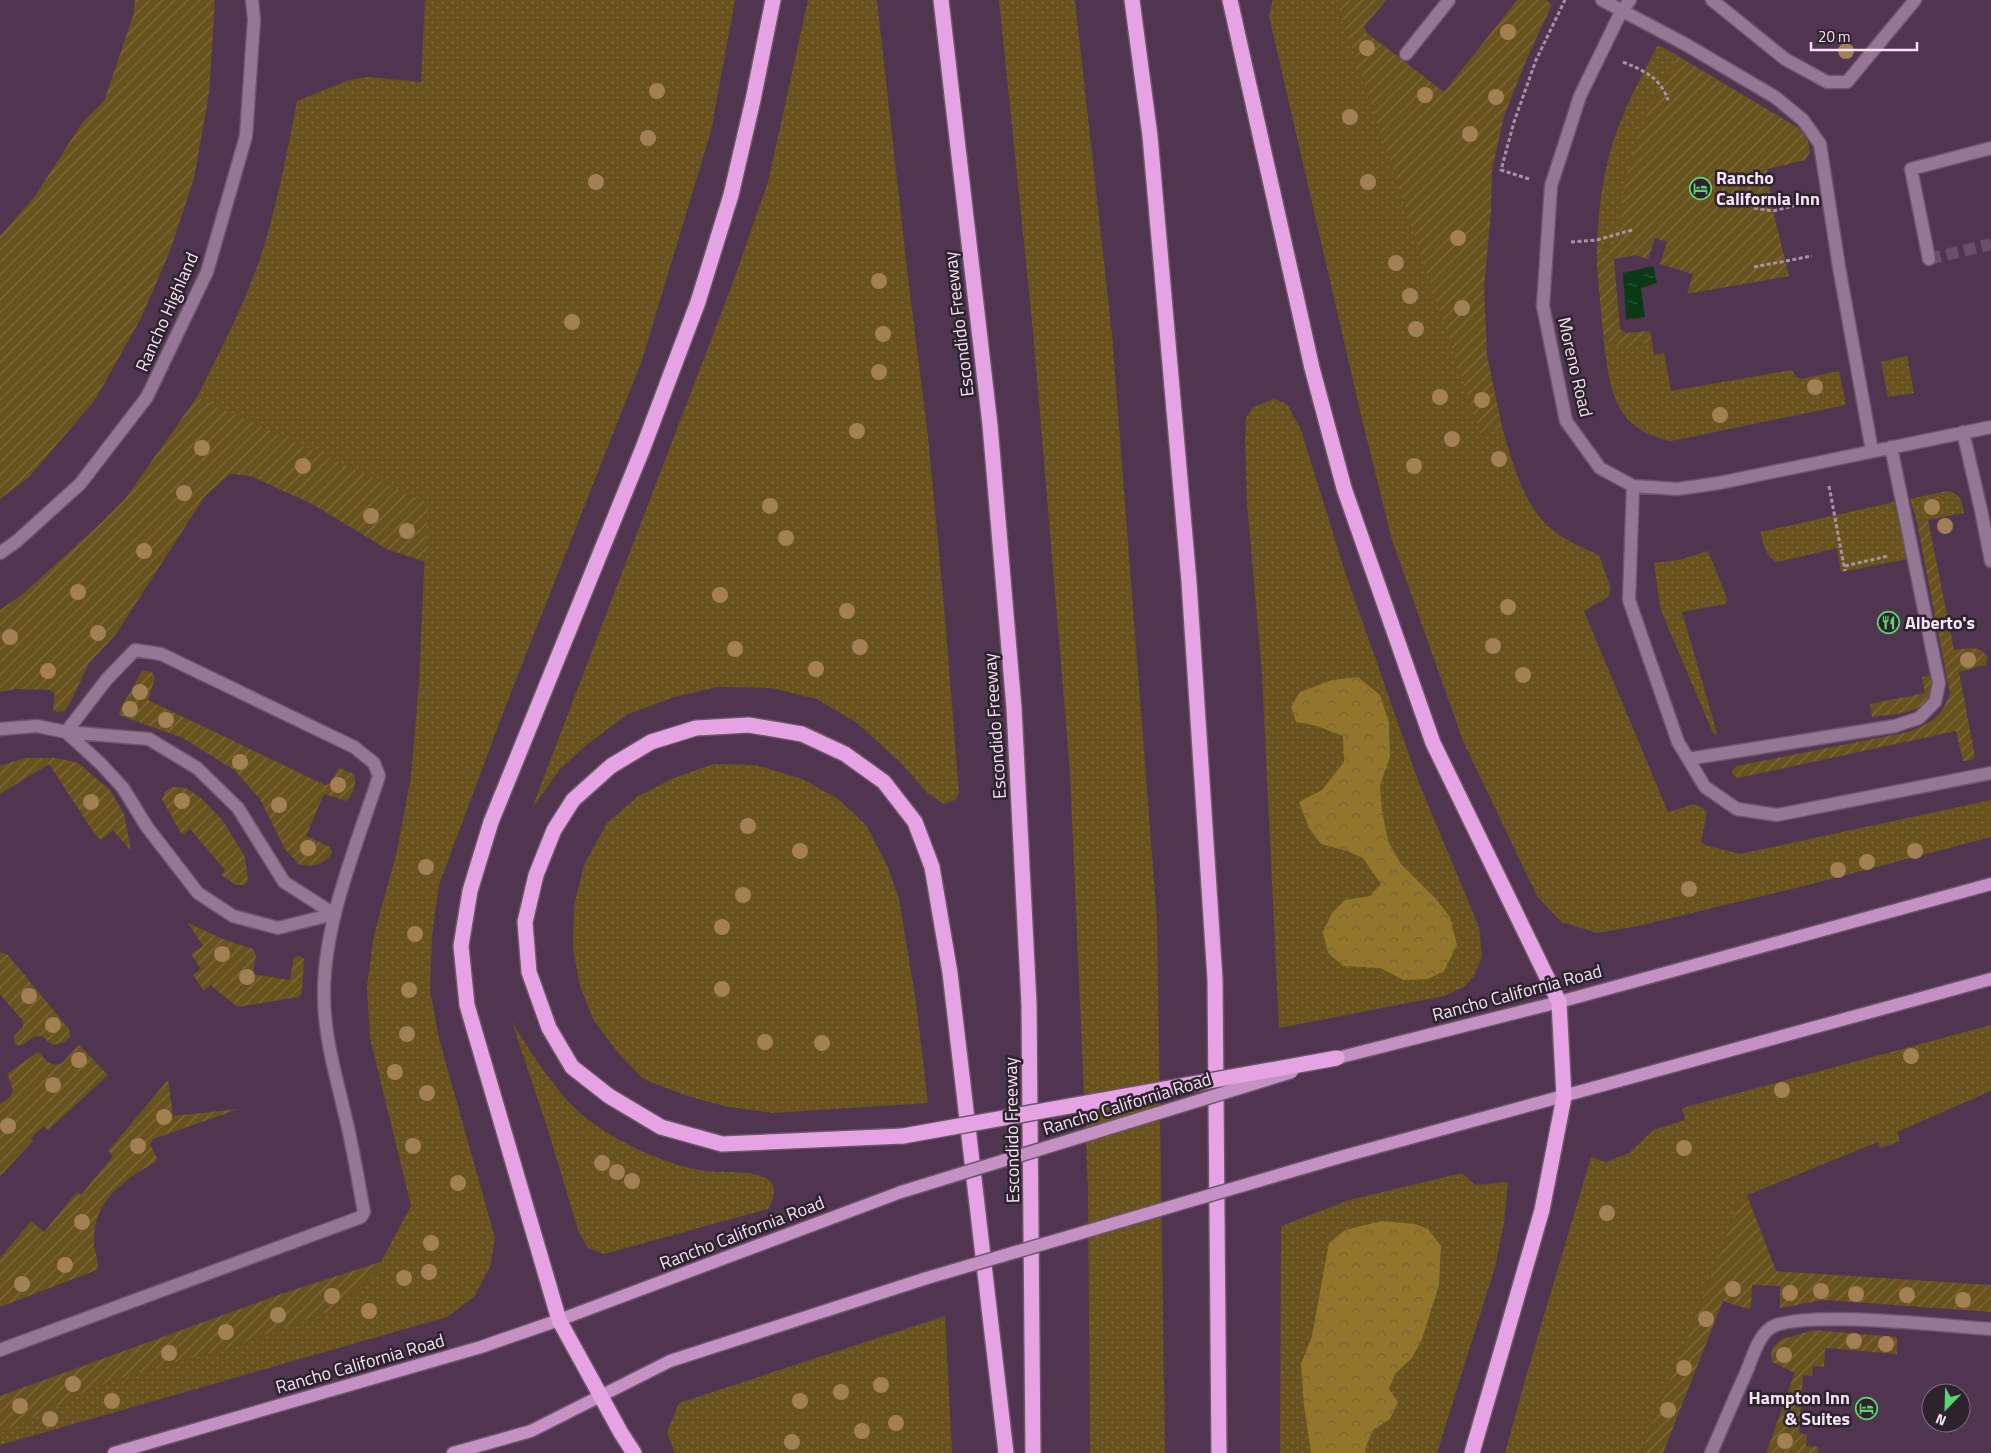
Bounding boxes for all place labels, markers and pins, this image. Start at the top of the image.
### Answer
place label: Rancho California Inn [1716,164,1820,212]
hotel icon: Rancho California Inn [1688,176,1712,200]
place label: Alberto's [1905,609,1975,636]
restaurant icon: Alberto's [1877,611,1901,635]
place label: Hampton Inn & Suites [1749,1384,1850,1432]
hotel icon: Hampton Inn & Suites [1854,1396,1878,1420]

